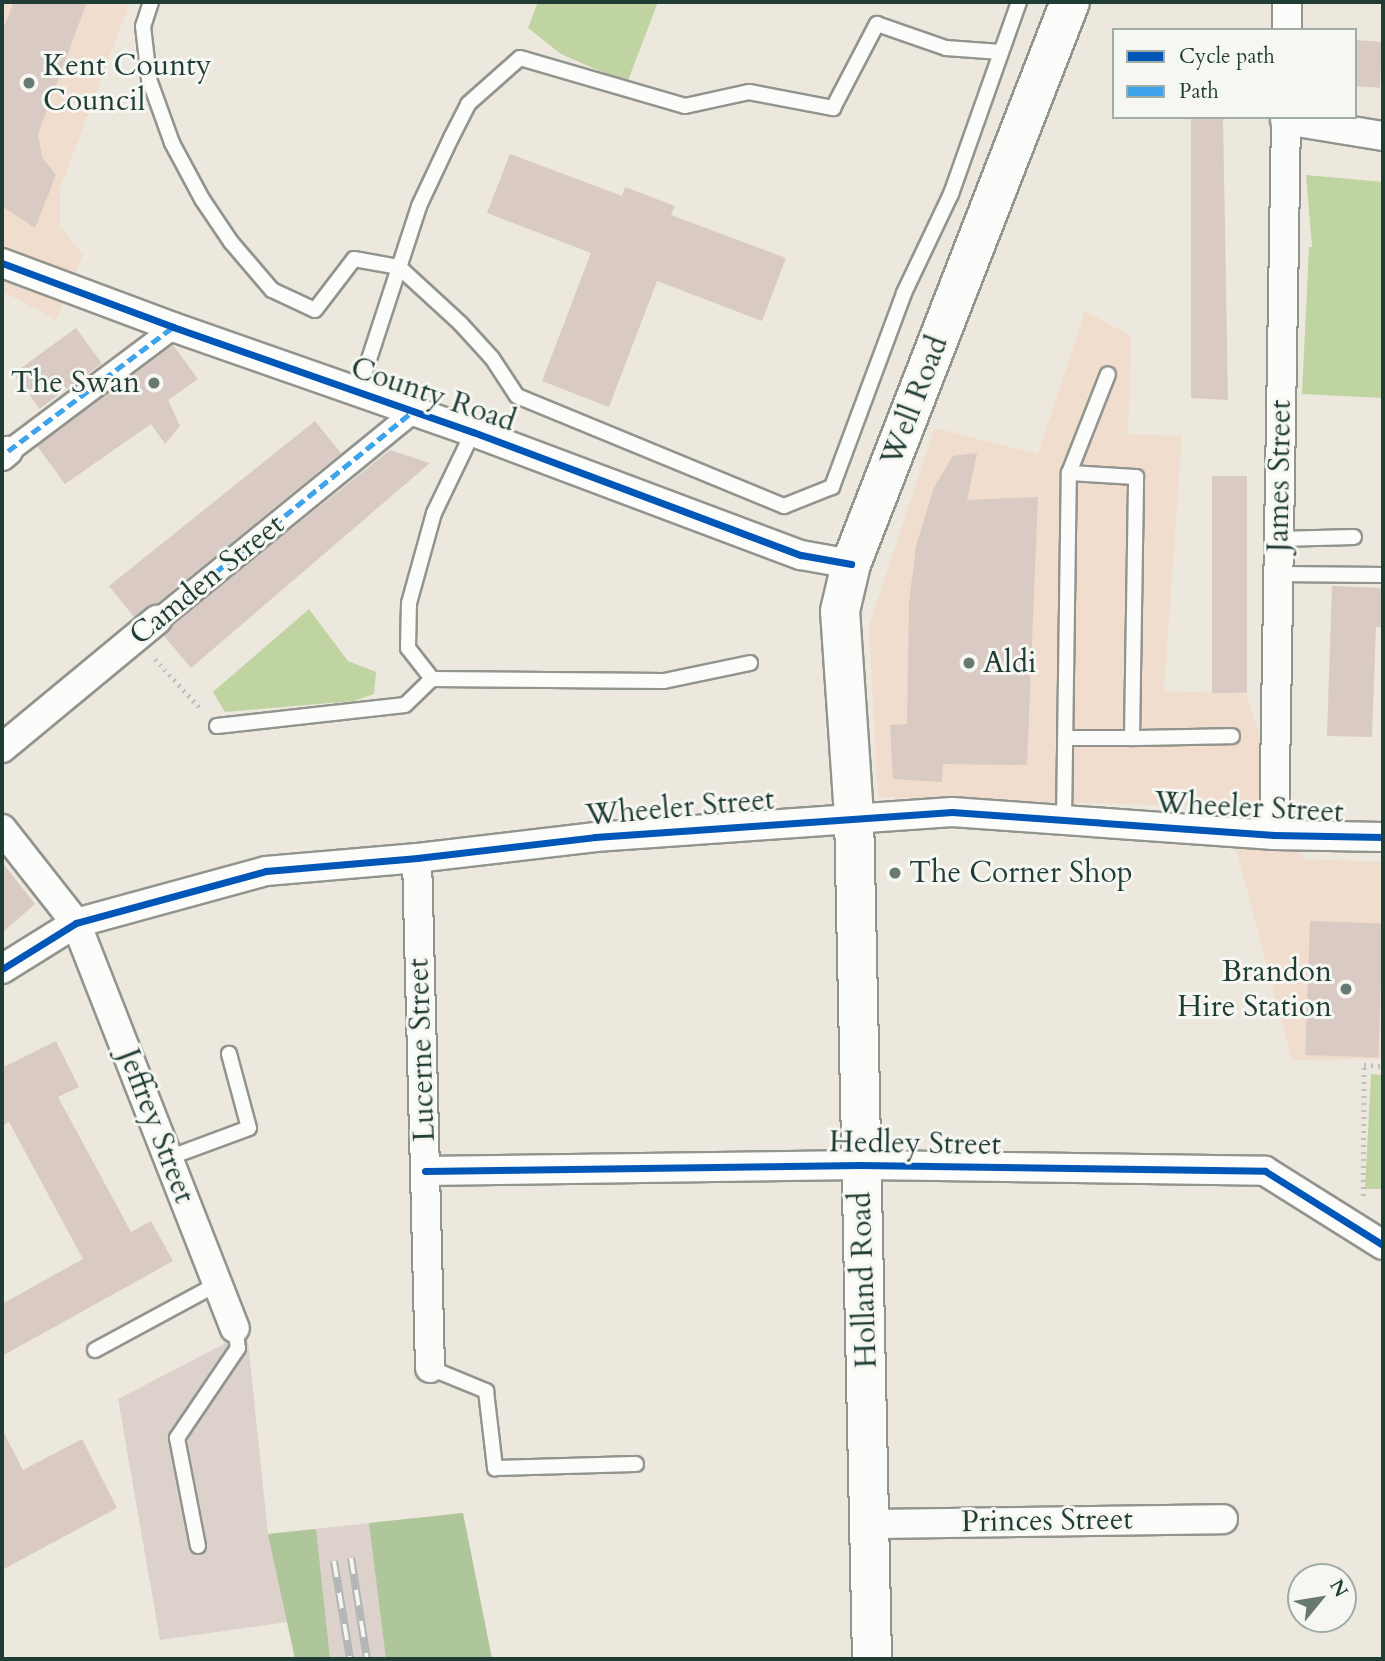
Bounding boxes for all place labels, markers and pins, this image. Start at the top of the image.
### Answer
place label: Kent County Council [43,48,212,118]
marker: Kent County Council [21,75,37,91]
place label: The Swan [11,365,140,401]
marker: The Swan [146,375,162,391]
place label: Aldi [983,645,1036,681]
marker: Aldi [961,655,977,671]
place label: The Corner Shop [909,855,1133,891]
marker: The Corner Shop [887,865,903,881]
place label: Brandon Hire Station [1177,954,1332,1024]
marker: Brandon Hire Station [1338,981,1354,997]

